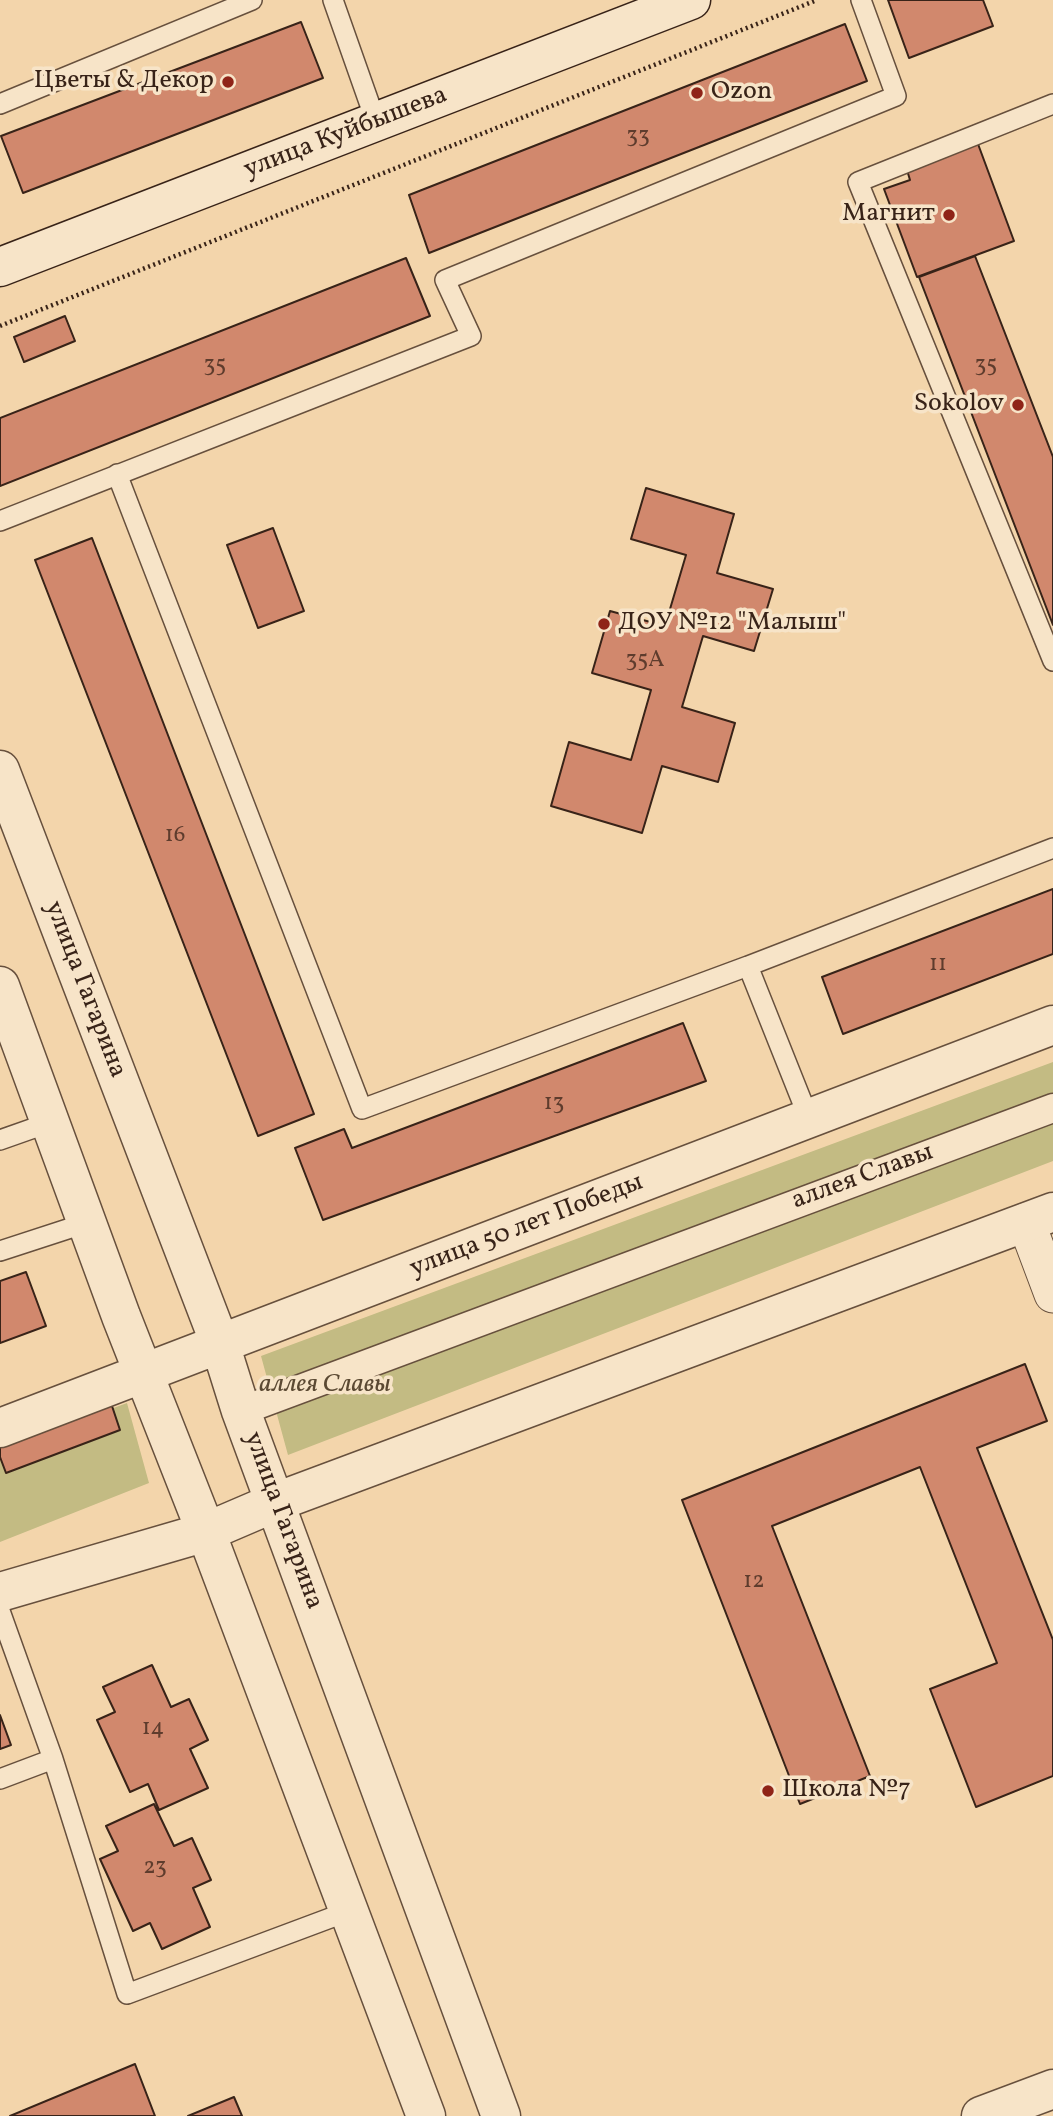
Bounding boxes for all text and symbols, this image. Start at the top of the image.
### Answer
place label: Цветы & Декор [34,66,214,98]
marker: Цветы & Декор [220,74,236,90]
place label: Ozon [711,77,772,109]
street label: улица Куйбышева [240,81,452,187]
marker: Ozon [689,85,705,101]
house number: 33 [626,124,650,152]
place label: Магнит [842,199,935,231]
marker: Магнит [941,207,957,223]
house number: 35 [204,353,226,381]
house number: 35 [975,353,997,381]
place label: Sokolov [914,389,1004,421]
marker: Sokolov [1010,397,1026,413]
place label: ДОУ №12 "Малыш" [618,608,846,640]
marker: ДОУ №12 "Малыш" [596,616,612,632]
house number: 35А [625,648,665,676]
house number: 16 [165,823,185,851]
street label: улица Гагарина [36,897,132,1083]
house number: 11 [929,952,947,980]
house number: 13 [544,1091,564,1119]
street label: аллея Славы [788,1138,938,1218]
street label: улица 50 лет Победы [406,1168,648,1286]
park label: аллея Славы [259,1370,391,1402]
street label: улица Гагарина [235,1428,329,1614]
house number: 12 [743,1569,765,1597]
house number: 14 [142,1716,164,1744]
place label: Школа №7 [782,1775,911,1807]
marker: Школа №7 [760,1783,776,1799]
house number: 23 [143,1855,167,1883]

